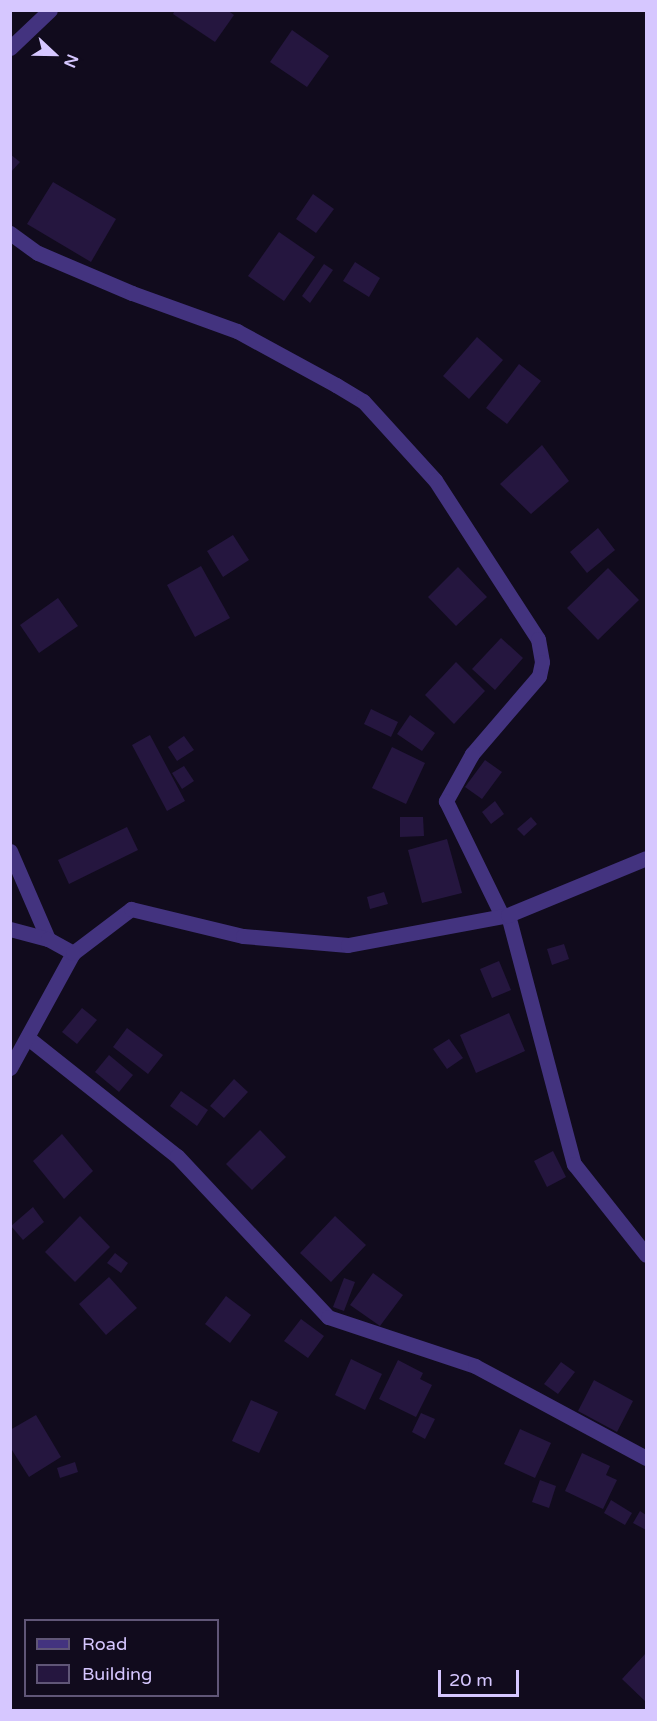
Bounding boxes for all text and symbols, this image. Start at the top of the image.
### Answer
north arrow [24,24,84,84]
text: N [59,51,82,70]
legend [24,1619,219,1697]
text: Road [82,1633,127,1655]
scale bar [441,1658,522,1696]
text: Building [82,1663,152,1685]
text: 20 m [449,1669,493,1691]

